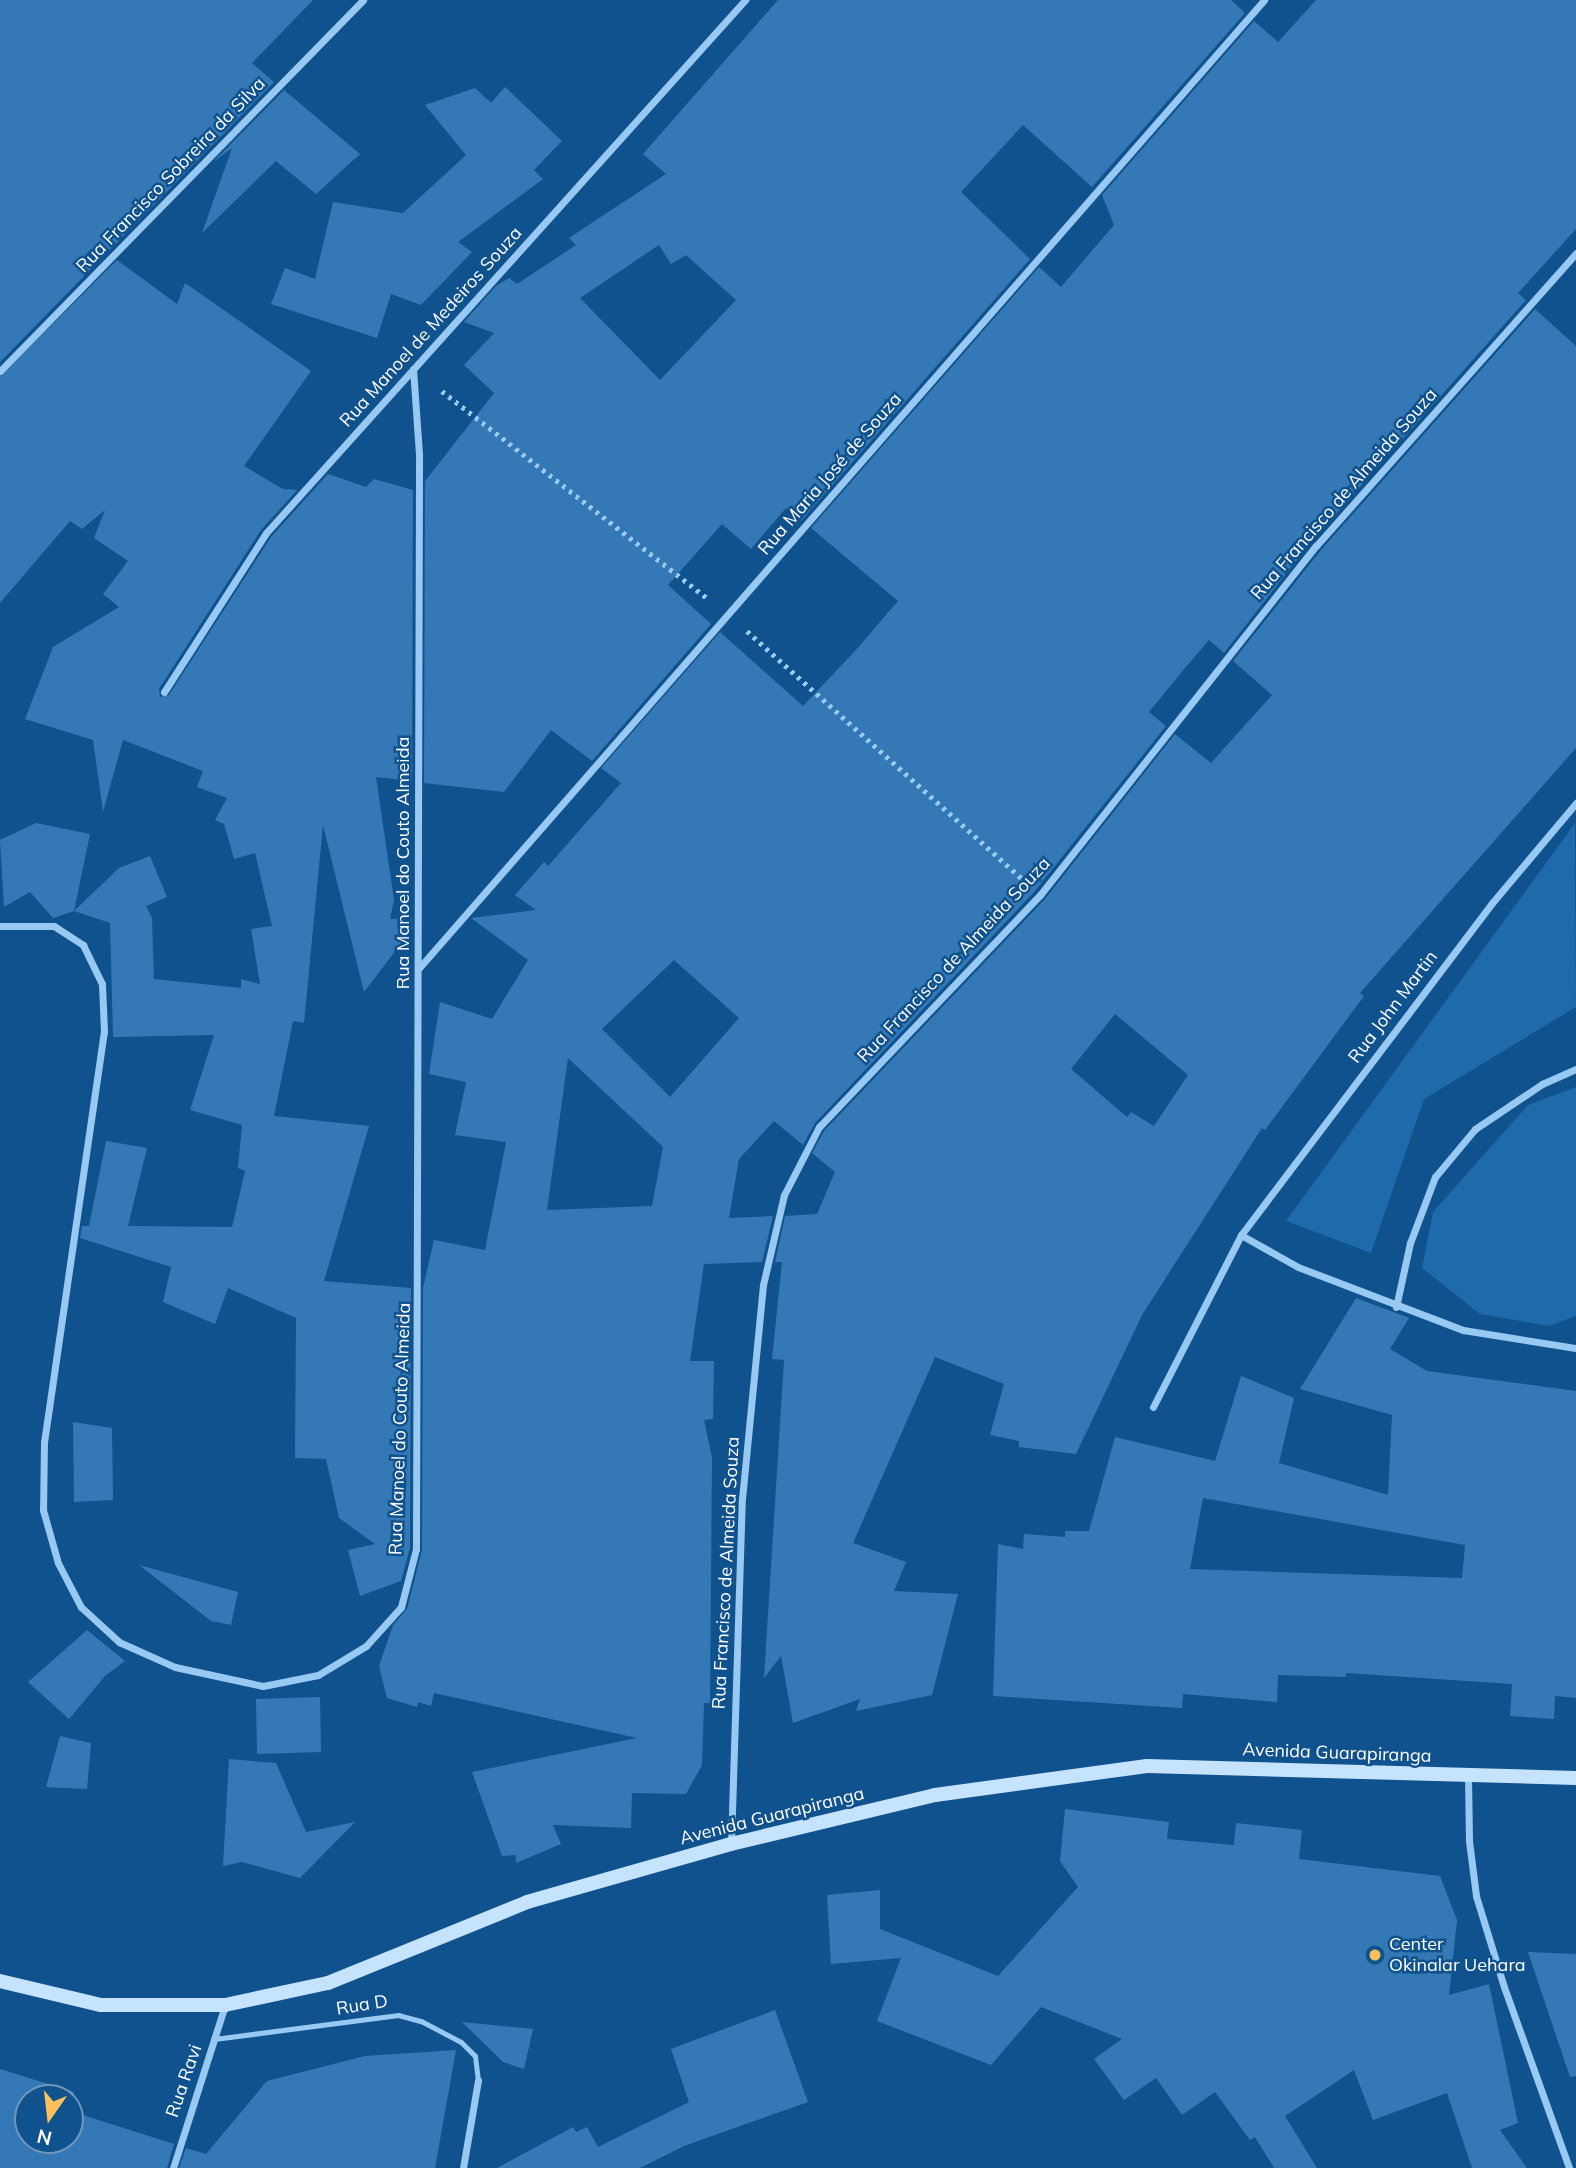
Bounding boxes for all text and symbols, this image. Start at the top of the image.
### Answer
street label: Rua Francisco Sobreira da Silva [72,73,270,277]
street label: Rua Manoel de Medeiros Souza [335,222,527,432]
street label: Rua Francisco de Almeida Souza [1246,384,1442,604]
street label: Rua Maria José de Souza [754,389,906,559]
street label: Rua Manoel do Couto Almeida [392,737,414,989]
street label: Rua Francisco de Almeida Souza [853,853,1055,1067]
street label: Rua John Martin [1344,947,1442,1067]
street label: Rua Manoel do Couto Almeida [385,1302,415,1556]
street label: Rua Francisco de Almeida Souza [708,1436,744,1710]
street label: Avenida Guarapiranga [1242,1739,1432,1767]
street label: Avenida Guarapiranga [678,1783,866,1849]
place label: Center Okinalar Uehara [1389,1934,1526,1976]
marker: Center Okinalar Uehara [1367,1947,1383,1963]
street label: Rua D [335,1990,389,2020]
street label: Rua Ravi [162,2042,206,2120]
north arrow [14,2084,84,2154]
text: N [35,2124,54,2151]

